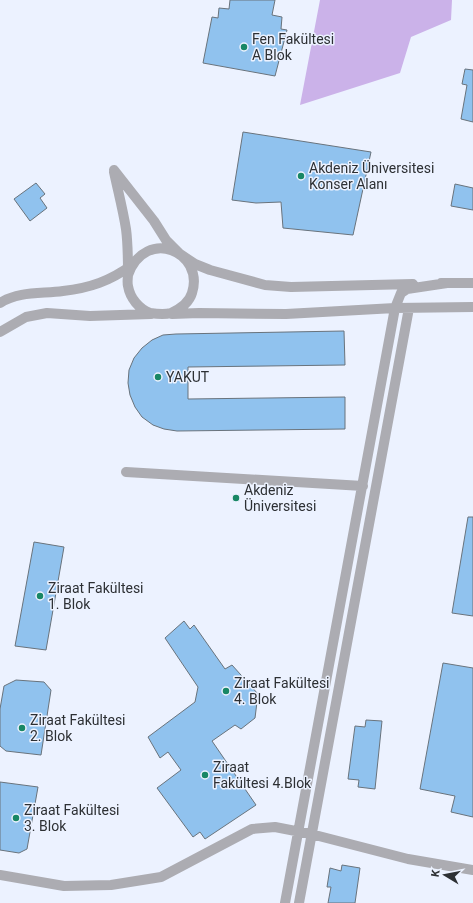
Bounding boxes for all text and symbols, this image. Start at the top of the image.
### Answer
place label: Fen Fakültesi A Blok [252,31,334,63]
marker: Fen Fakültesi A Blok [239,42,249,52]
place label: Akdeniz Üniversitesi Konser Alanı [309,160,434,192]
marker: Akdeniz Üniversitesi Konser Alanı [296,171,306,181]
place label: YAKUT [166,369,210,385]
marker: YAKUT [153,372,163,382]
place label: Akdeniz Üniversitesi [244,482,316,514]
marker: Akdeniz Üniversitesi [231,493,241,503]
place label: Ziraat Fakültesi 1. Blok [48,580,144,612]
marker: Ziraat Fakültesi 1. Blok [35,591,45,601]
place label: Ziraat Fakültesi 4. Blok [234,675,330,707]
marker: Ziraat Fakültesi 4. Blok [221,686,231,696]
place label: Ziraat Fakültesi 2. Blok [30,712,126,744]
marker: Ziraat Fakültesi 2. Blok [17,723,27,733]
place label: Ziraat Fakültesi 4.Blok [213,759,312,791]
marker: Ziraat Fakültesi 4.Blok [200,770,210,780]
place label: Ziraat Fakültesi 3. Blok [24,802,120,834]
marker: Ziraat Fakültesi 3. Blok [11,813,21,823]
north arrow [425,855,465,895]
text: K [429,868,443,878]

